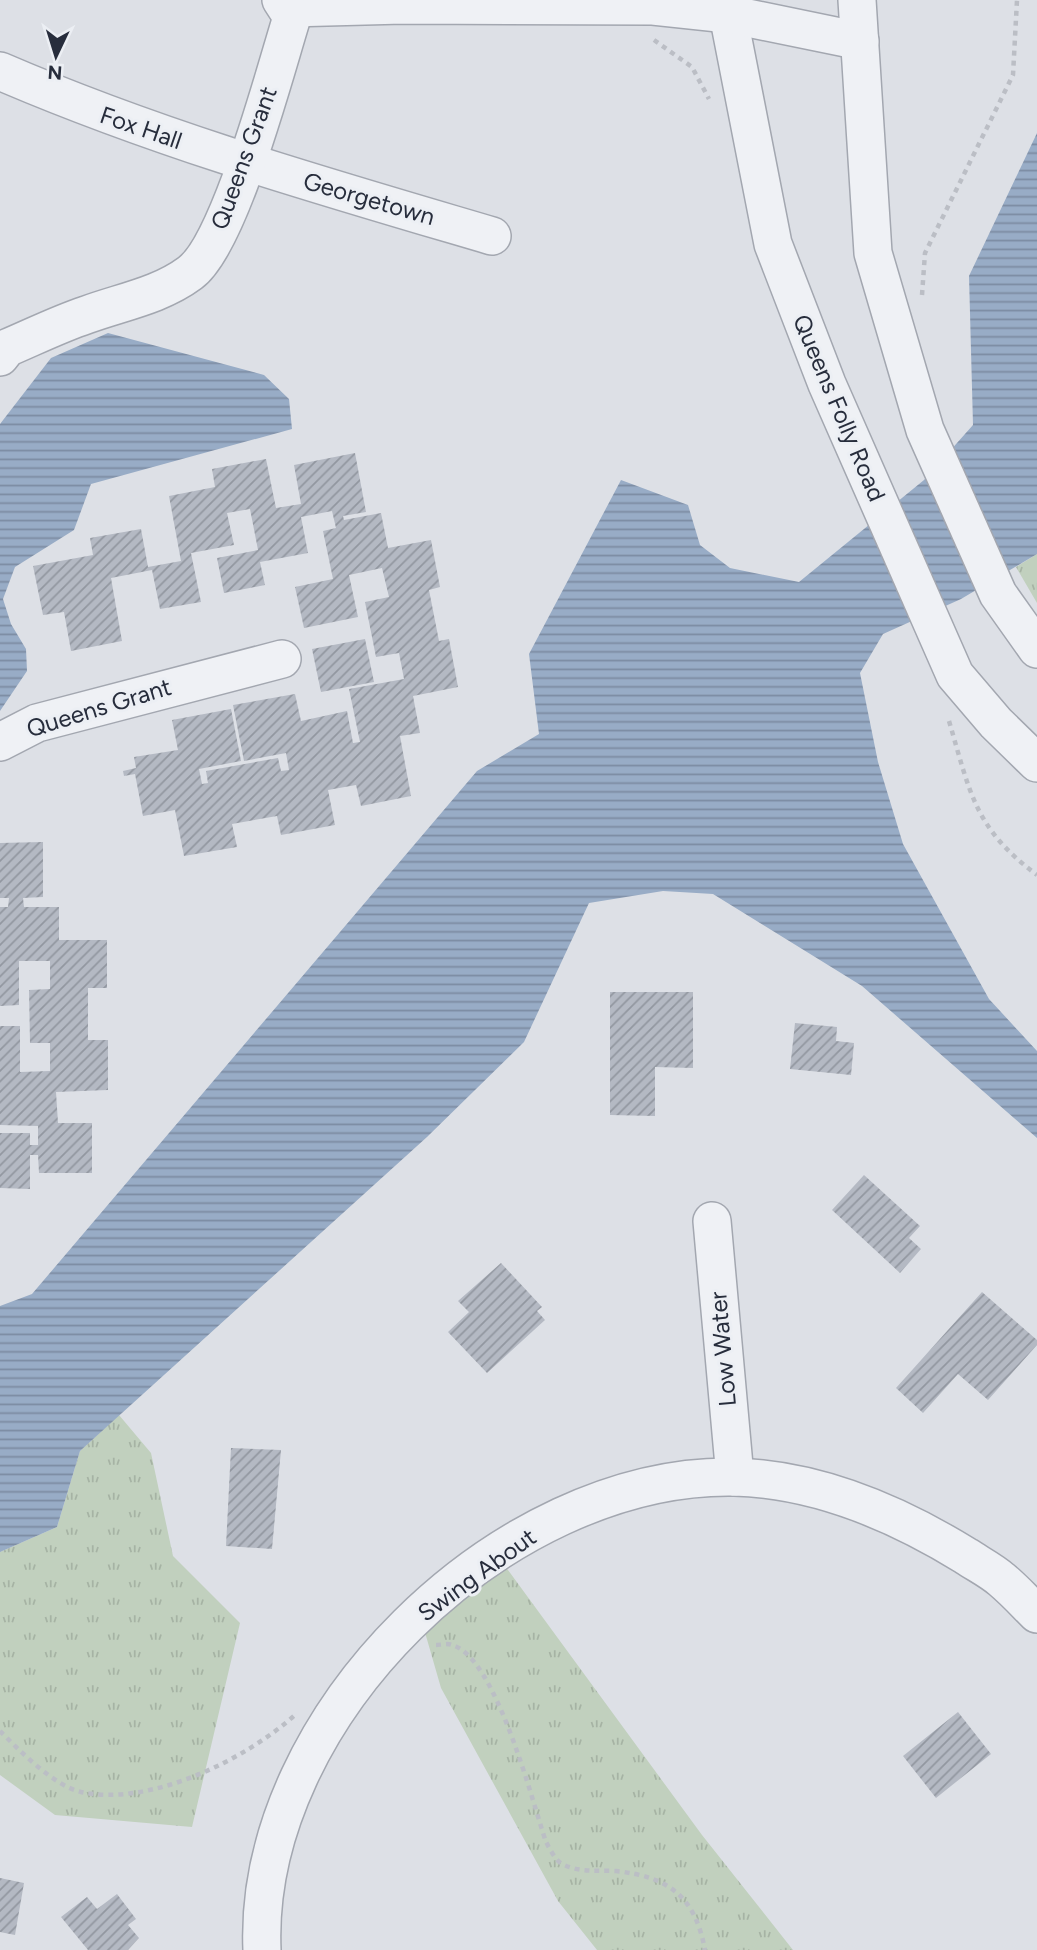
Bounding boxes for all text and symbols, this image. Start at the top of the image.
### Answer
north arrow [21,21,91,91]
text: N [47,60,63,84]
street label: Queens Grant [204,82,283,233]
street label: Fox Hall [96,100,186,155]
street label: Georgetown [300,166,438,231]
street label: Queens Folly Road [787,310,892,506]
street label: Queens Grant [23,672,175,743]
street label: Low Water [703,1290,742,1408]
street label: Swing About [412,1522,542,1627]

